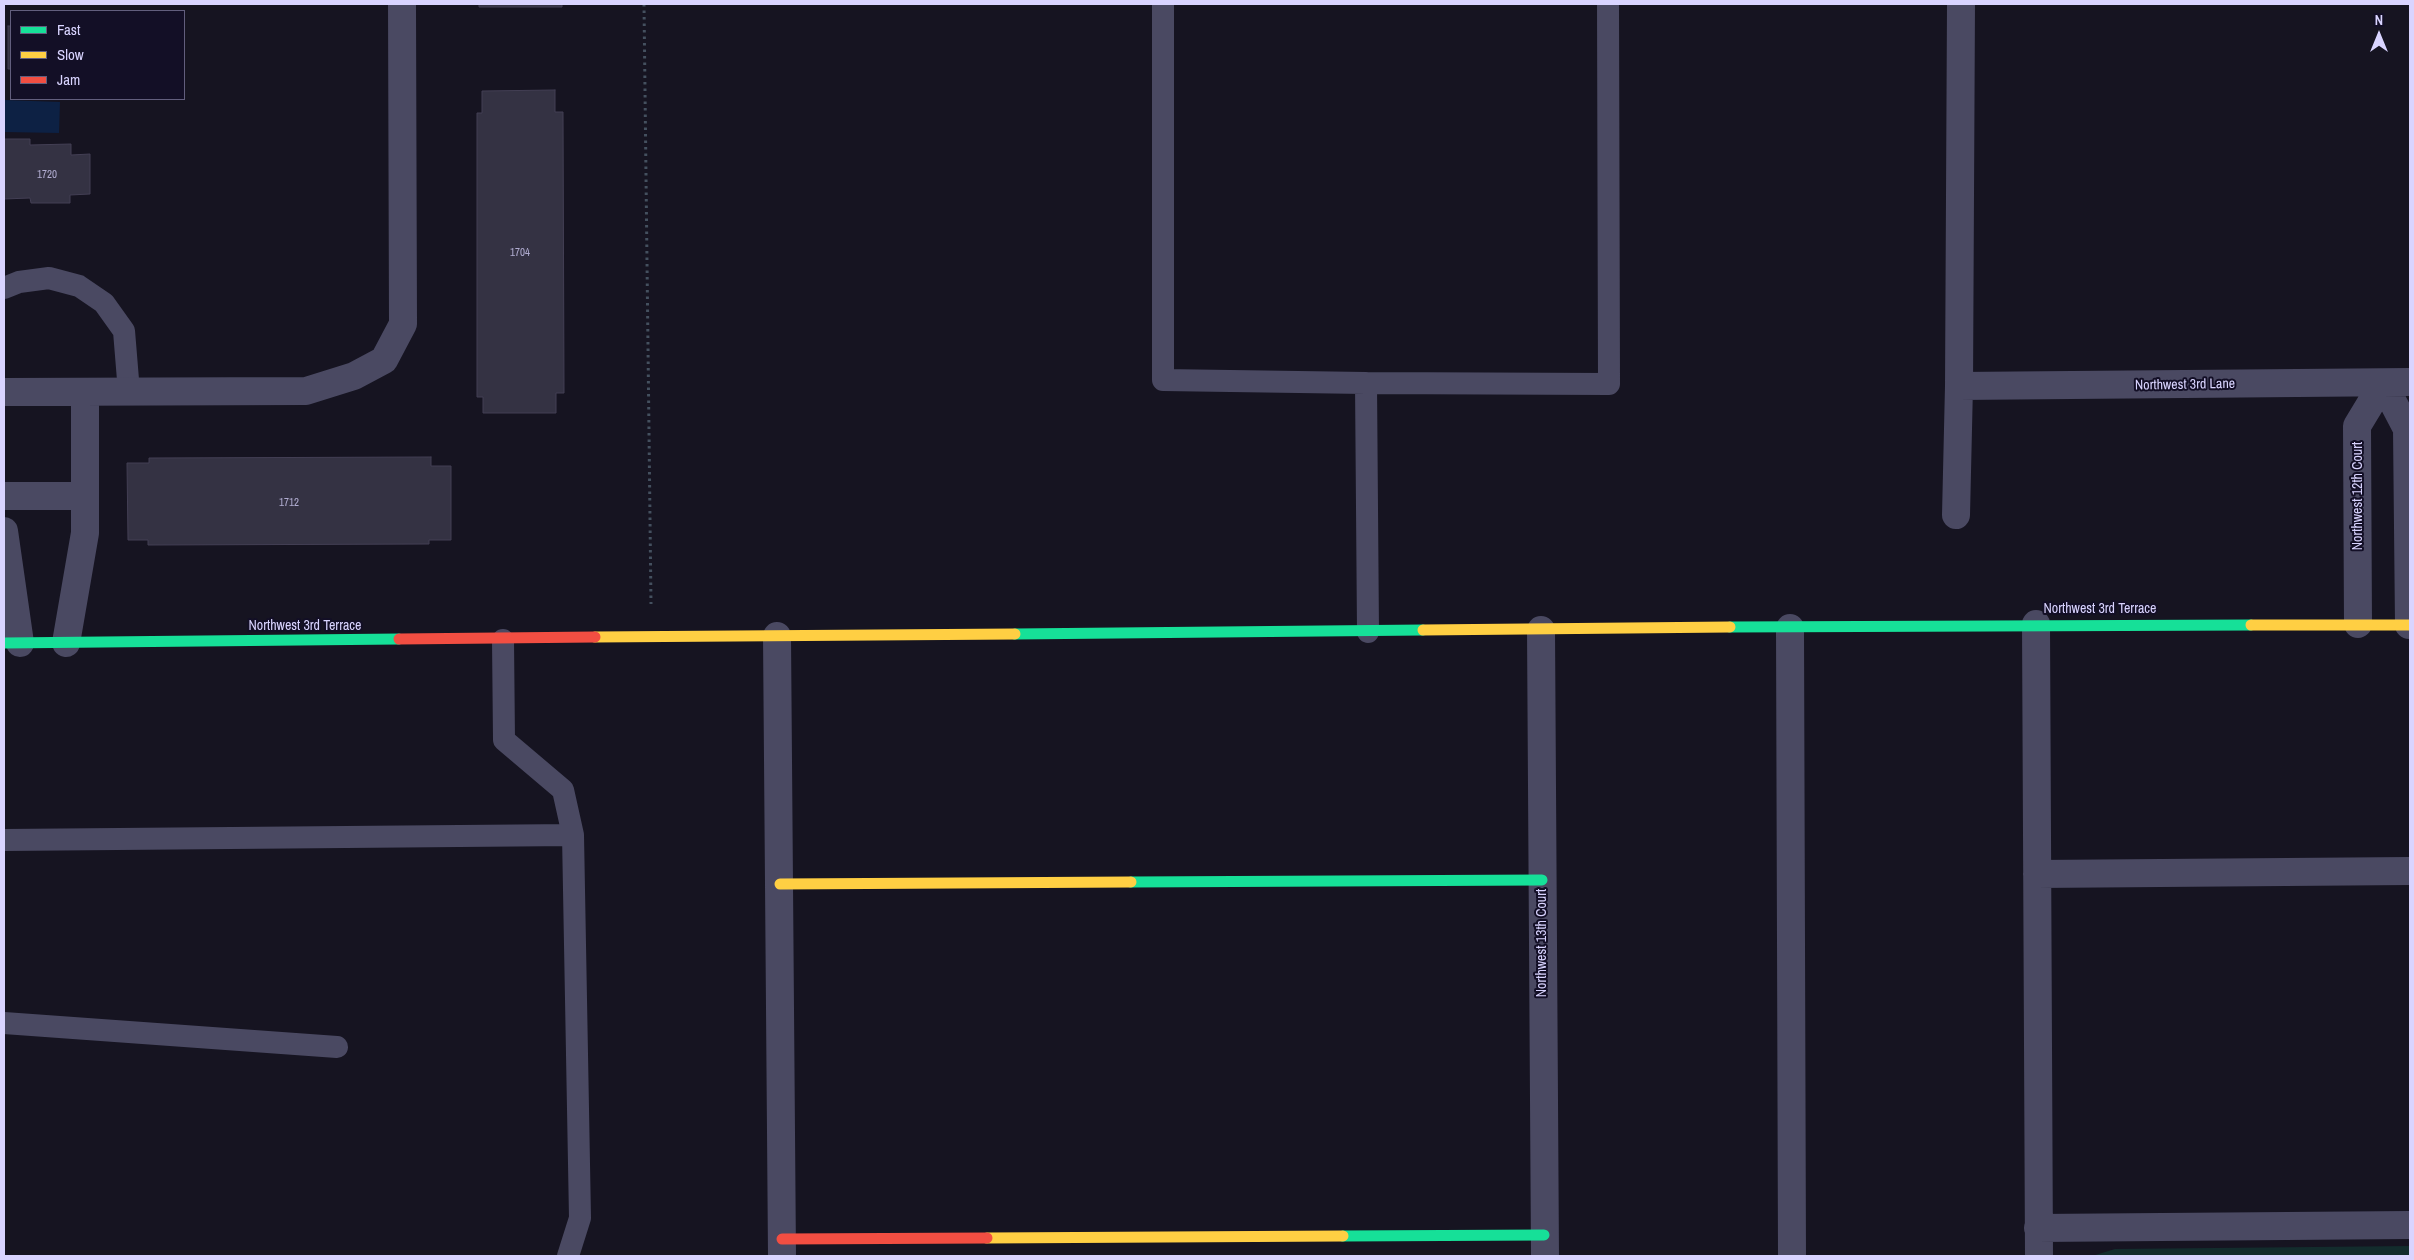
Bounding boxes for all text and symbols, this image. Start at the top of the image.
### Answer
legend [10,10,185,100]
north arrow [2354,10,2404,60]
text: N [2375,11,2383,29]
text: Fast [57,19,80,40]
text: Slow [57,44,84,65]
text: Jam [57,69,80,90]
house number: 1720 [37,168,57,182]
house number: 1704 [510,246,530,260]
street label: Northwest 3rd Lane [2135,376,2235,394]
street label: Northwest 12th Court [2350,442,2366,550]
house number: 1712 [279,496,299,510]
street label: Northwest 3rd Terrace [2044,601,2156,617]
street label: Northwest 3rd Terrace [249,618,361,634]
street label: Northwest 13th Court [1534,889,1550,997]

